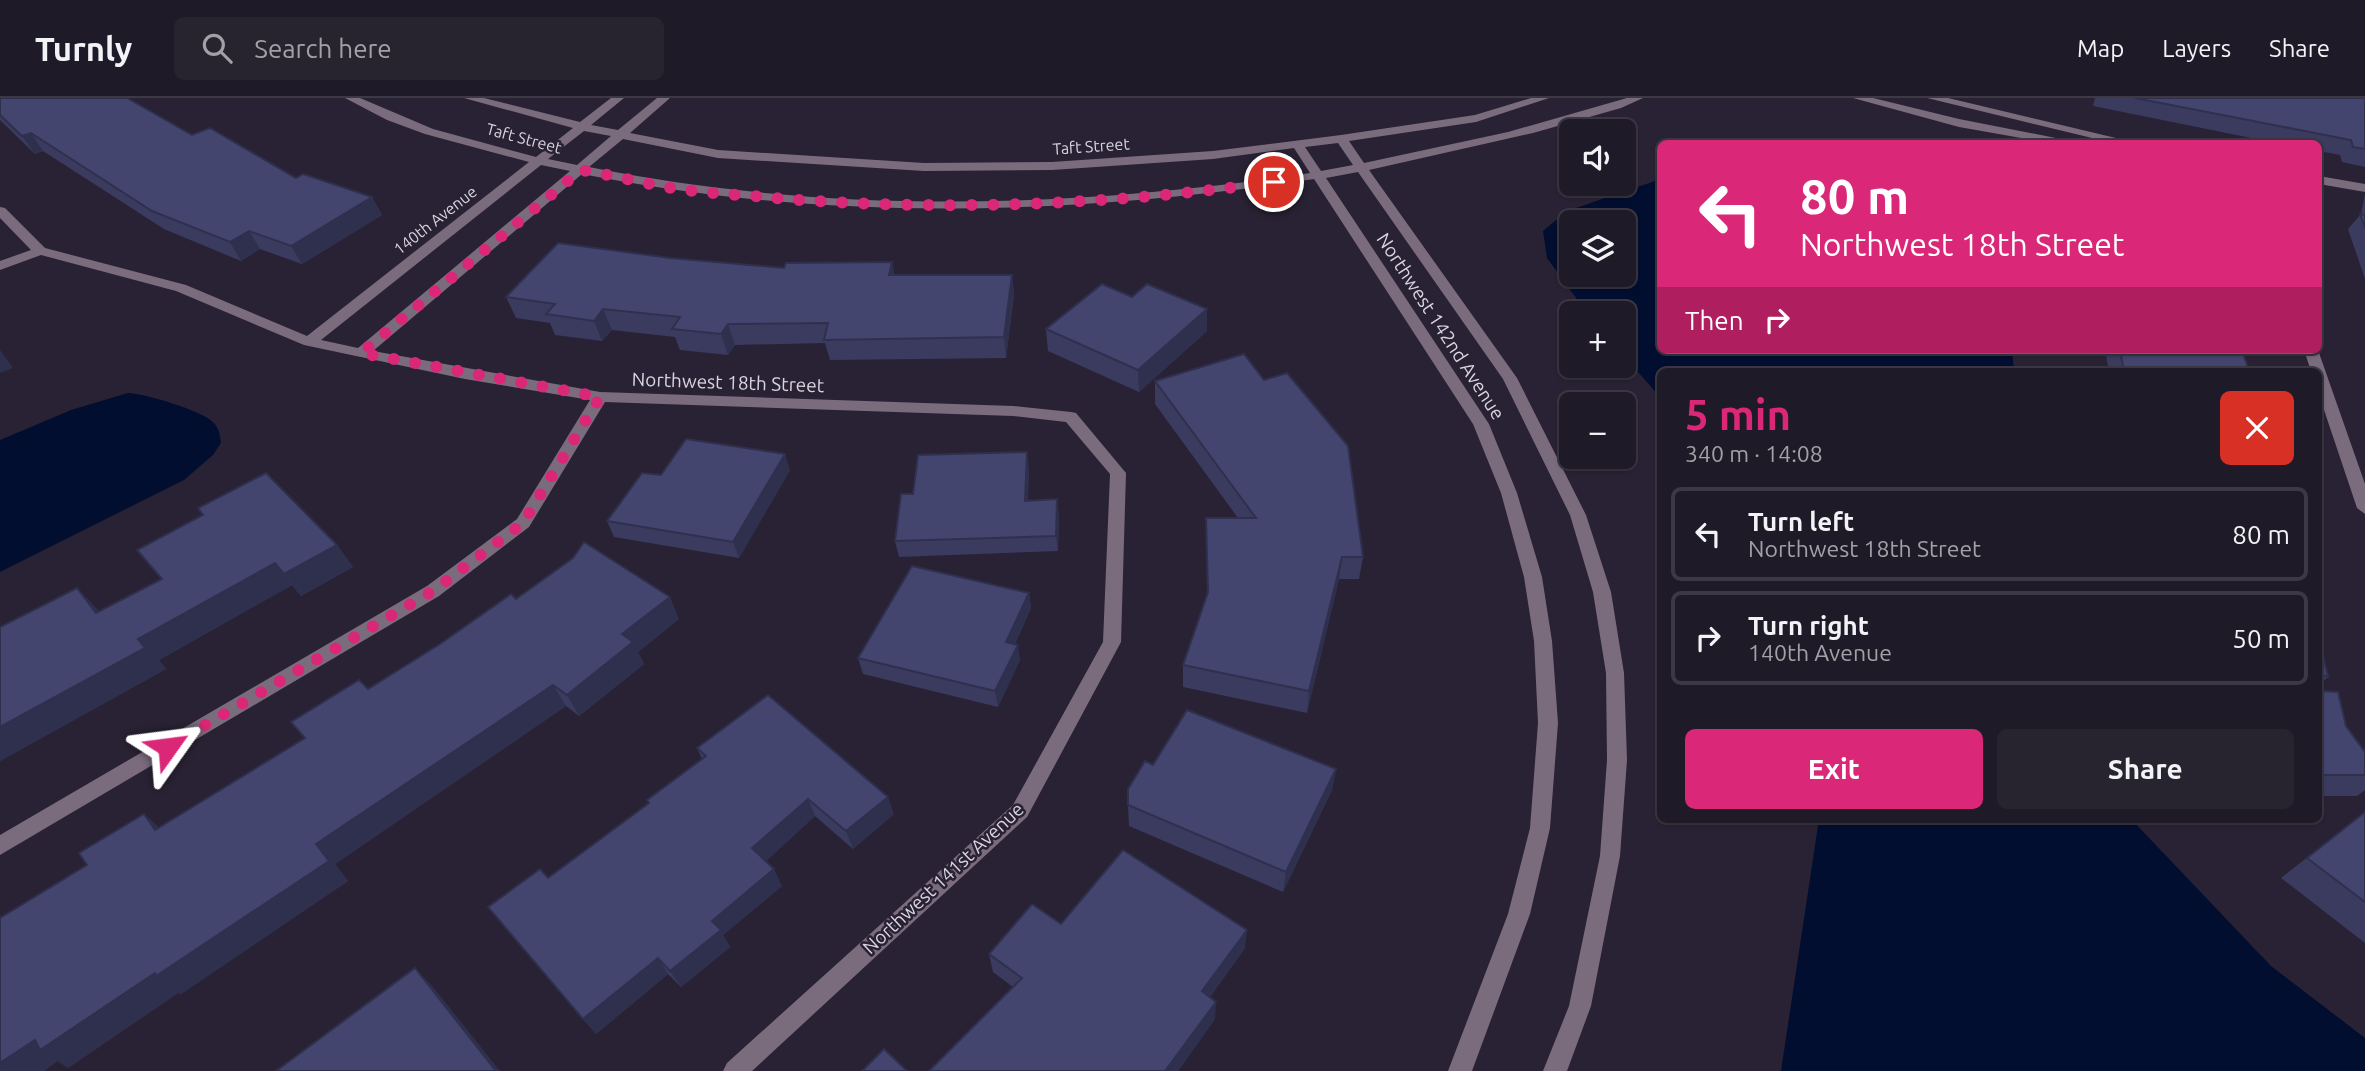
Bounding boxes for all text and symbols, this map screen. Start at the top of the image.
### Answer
search box [174,17,664,80]
icon: search [198,29,236,67]
text: Turnly [35,30,132,67]
text: Search here [254,34,392,63]
text: Map [2077,35,2124,62]
text: Layers [2162,35,2231,62]
text: Share [2269,35,2330,62]
street label: Taft Street [484,119,564,157]
map controls [1559,119,1636,469]
button: sound [1559,119,1636,196]
street label: Taft Street [1052,134,1131,158]
pin [1244,152,1304,212]
icon: arrive [1255,163,1293,201]
icon: left [1685,168,1776,259]
text: 80 m [1800,168,1909,223]
street label: 140th Avenue [390,182,480,258]
button: layers [1559,210,1636,287]
text: Northwest 18th Street [1800,226,2124,262]
street label: Northwest 142nd Avenue [1372,229,1510,423]
button: + [1559,301,1636,378]
icon: right [1758,301,1796,339]
text: Then [1685,306,1744,335]
street label: Northwest 18th Street [631,368,825,396]
text: 5 min [1685,391,1791,438]
button: close [2220,391,2294,465]
button: − [1559,392,1636,469]
text: 340 m · 14:08 [1685,441,1823,466]
text: Turn left [1748,507,1854,536]
icon: left [1689,515,1727,553]
text: 80 m [2232,520,2290,549]
text: Northwest 18th Street [1748,536,1981,561]
text: Turn right [1748,611,1869,640]
icon: right [1689,619,1727,657]
text: 50 m [2232,624,2290,653]
text: 140th Avenue [1748,640,1892,665]
position arrow [131,710,205,784]
button: Exit [1685,729,1983,809]
button: Share [1997,729,2294,809]
street label: Northwest 141st Avenue [858,798,1028,958]

